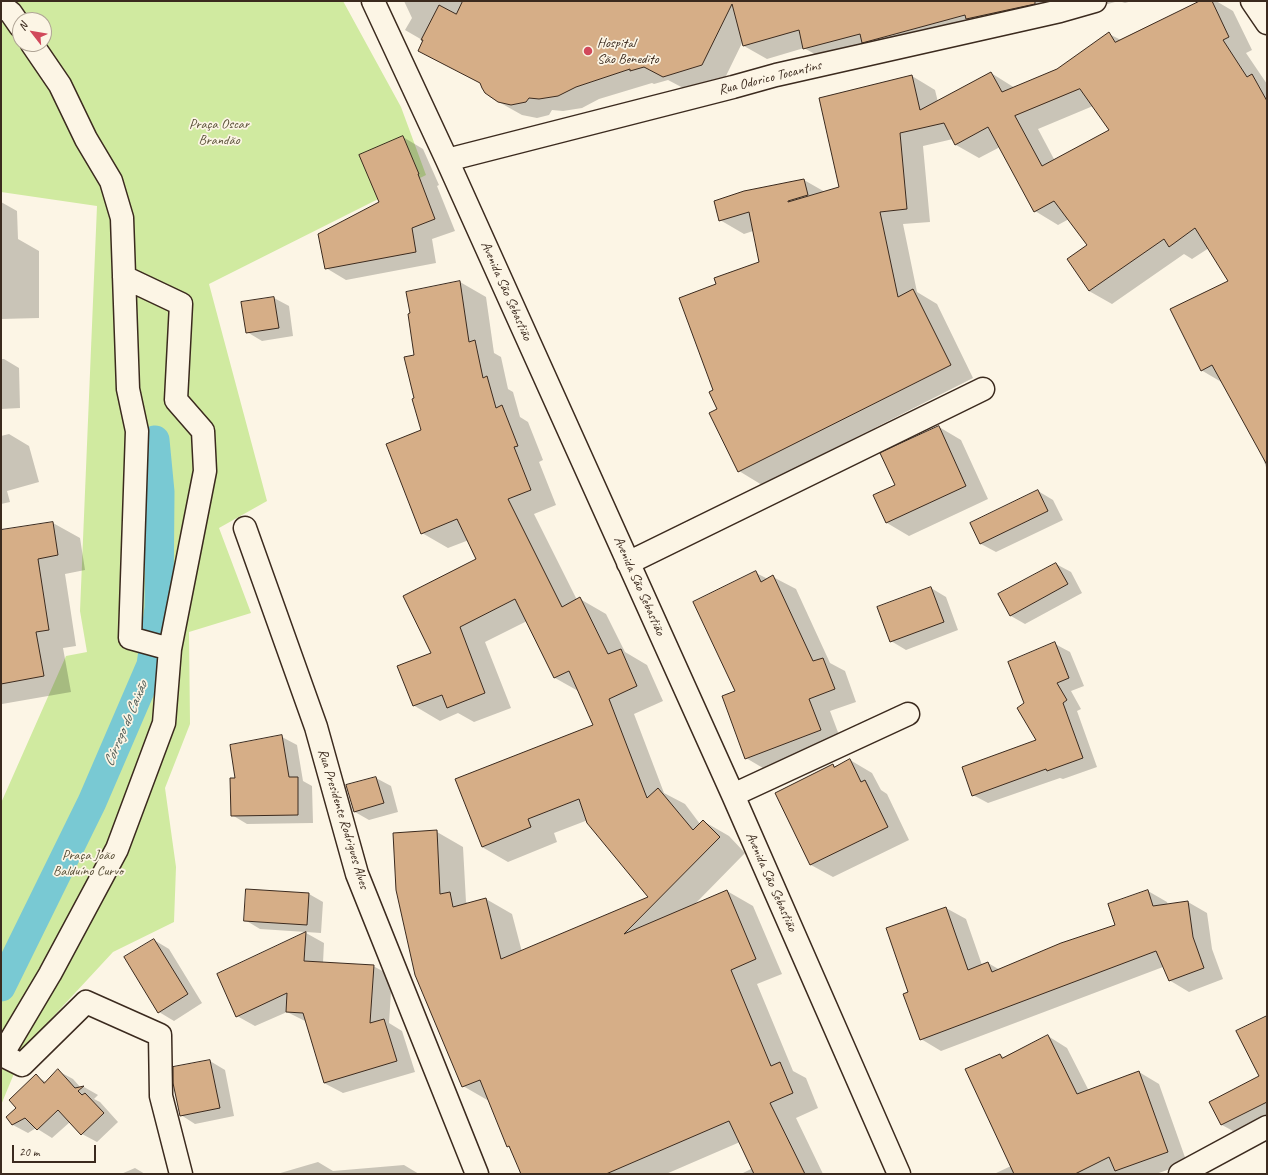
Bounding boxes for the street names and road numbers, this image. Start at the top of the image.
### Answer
street label: Rua Odorico Tocantins [717,57,823,99]
street label: Avenida São Sebastião [477,239,535,343]
street label: Avenida São Sebastião [610,534,668,638]
street label: Rua Presidente Rodrigues Alves [314,747,372,891]
street label: Avenida São Sebastião [742,830,800,934]

